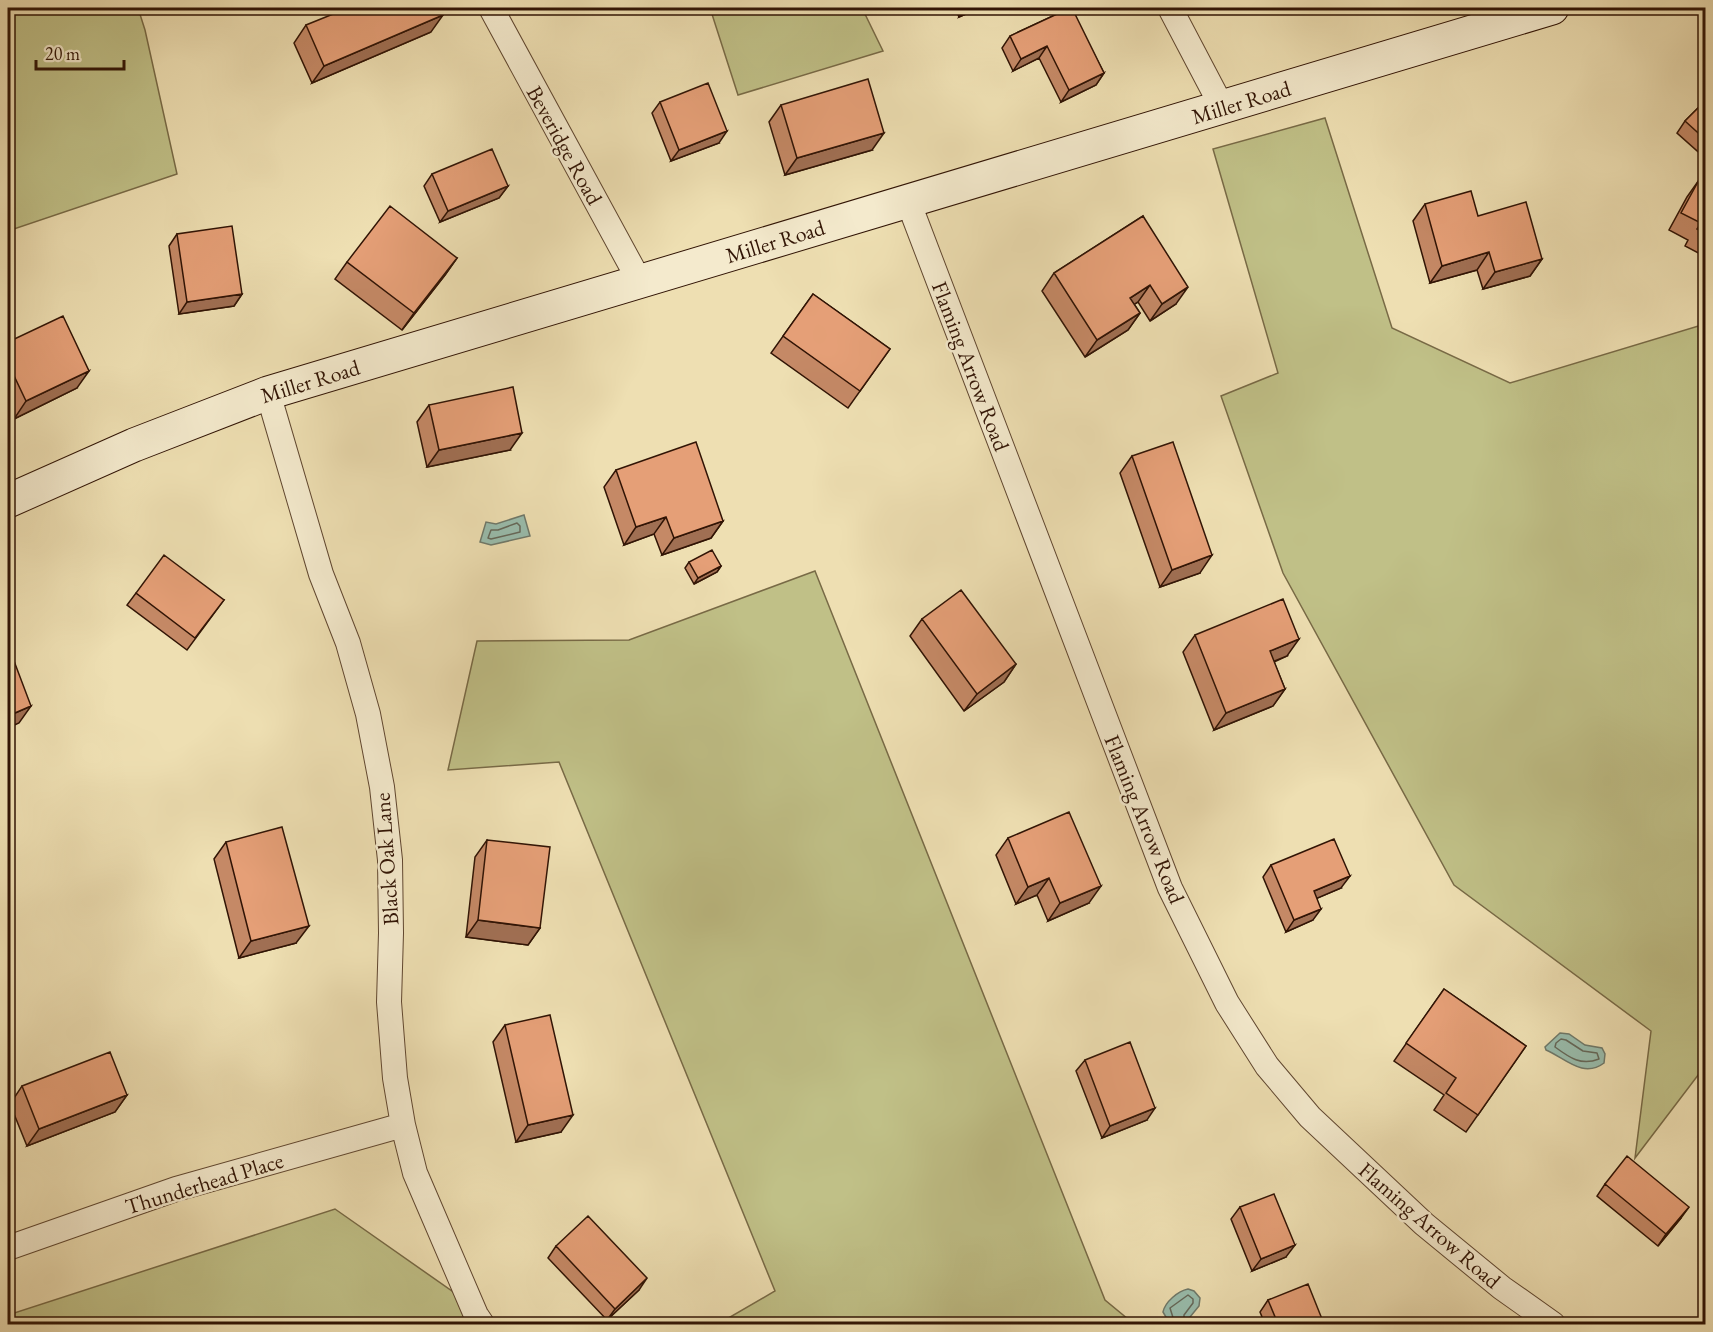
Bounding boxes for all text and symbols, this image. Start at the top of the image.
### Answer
scale bar [36,33,124,71]
text: 20 m [45,42,80,65]
street label: Miller Road [1188,73,1295,131]
street label: Beveridge Road [520,81,610,211]
street label: Miller Road [722,212,829,270]
street label: Flaming Arrow Road [925,277,1017,456]
street label: Miller Road [257,352,364,410]
street label: Flaming Arrow Road [1097,731,1192,909]
street label: Black Oak Lane [367,791,406,926]
street label: Thunderhead Place [122,1146,287,1221]
street label: Flaming Arrow Road [1352,1156,1508,1296]

